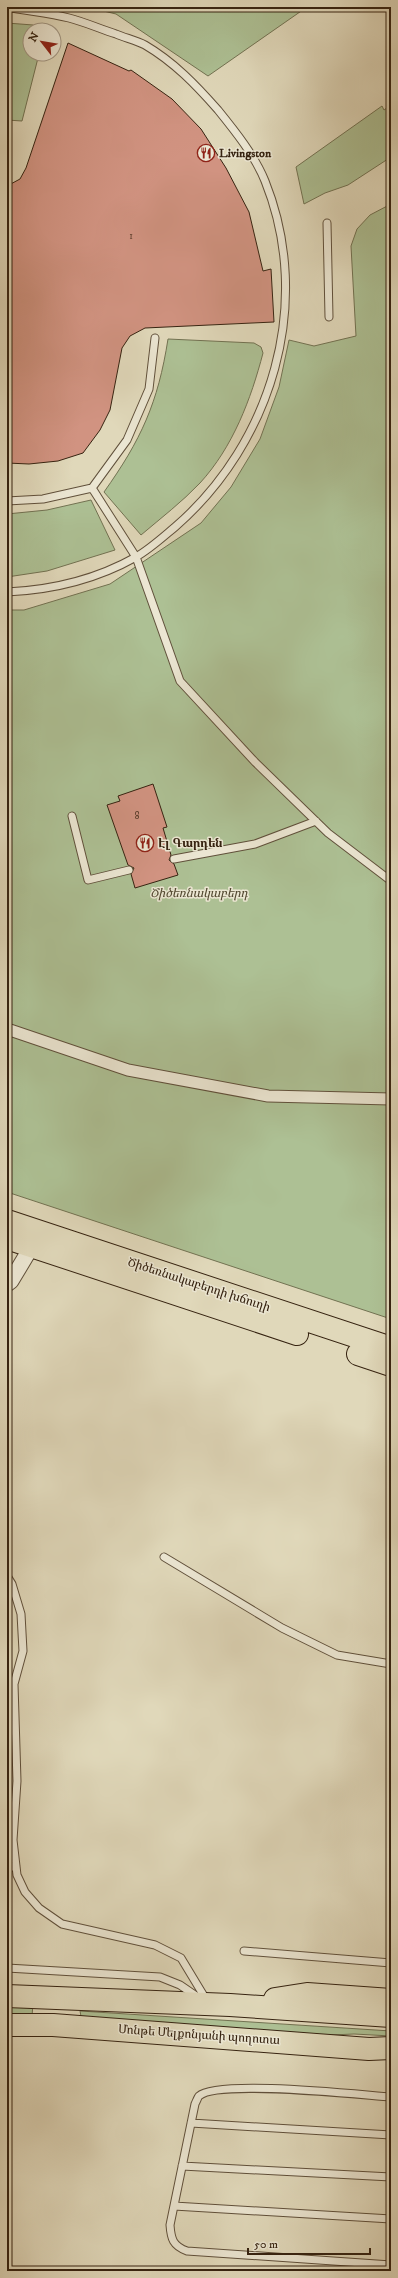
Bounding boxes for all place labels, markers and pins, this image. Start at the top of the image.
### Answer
restaurant icon: Livingston [196,143,216,163]
place label: Livingston [219,146,272,161]
restaurant icon: Էլ Գարդեն [135,833,155,853]
place label: Էլ Գարդեն [158,836,223,851]

